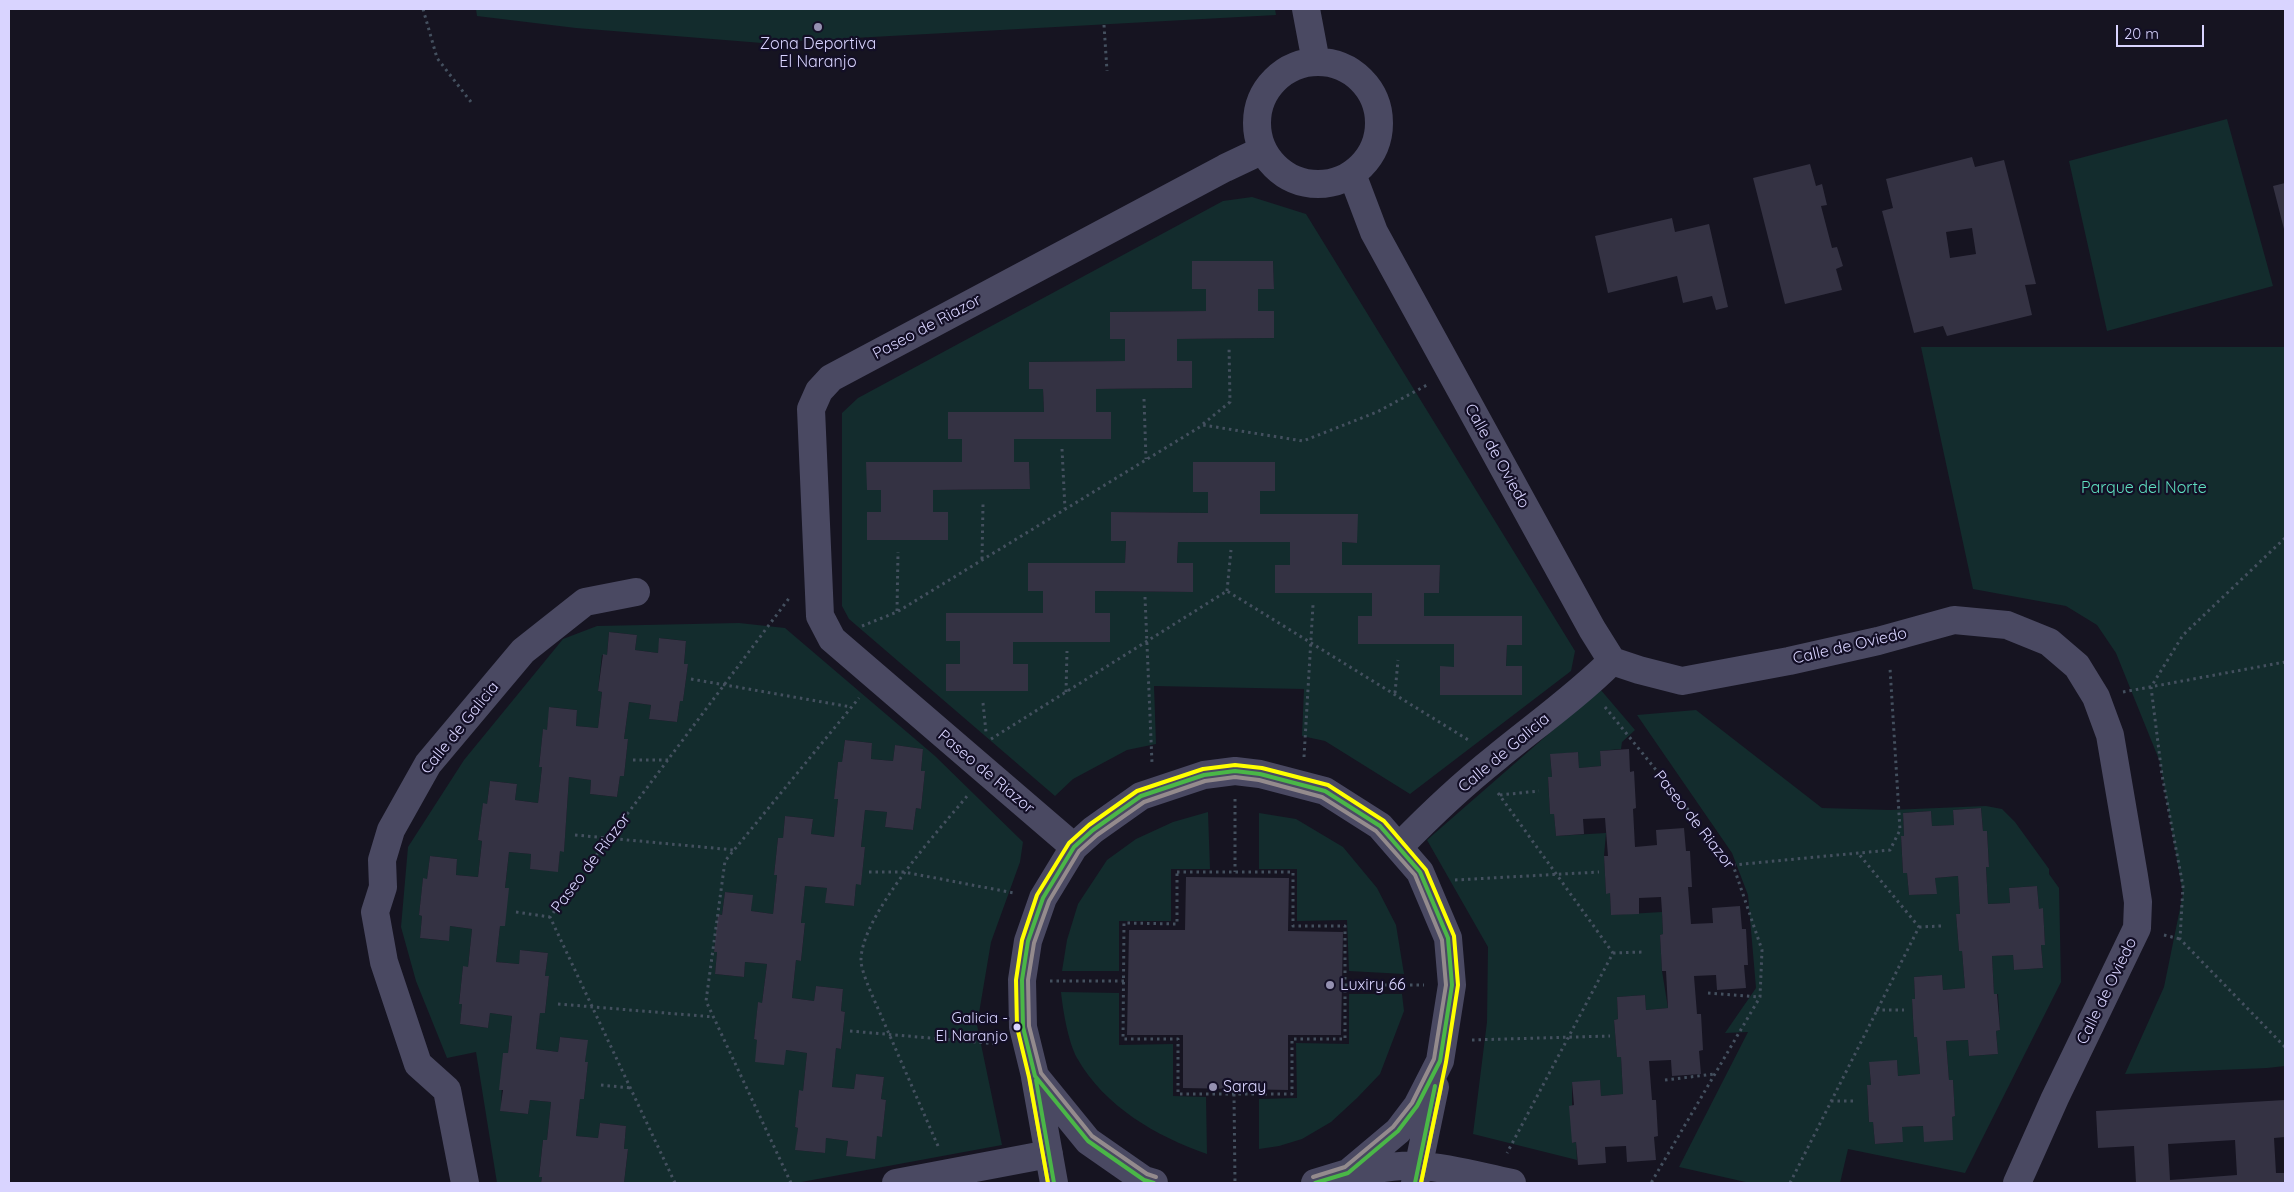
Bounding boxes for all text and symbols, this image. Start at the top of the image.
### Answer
scale bar [2119,15,2206,47]
marker: Zona Deportiva El Naranjo [812,21,824,33]
text: 20 m [2124,24,2159,43]
place label: Zona Deportiva El Naranjo [760,34,876,72]
street label: Paseo de Riazor [870,290,984,364]
street label: Calle de Oviedo [1460,400,1534,512]
park label: Parque del Norte [2081,478,2207,498]
street label: Calle de Oviedo [1791,624,1909,668]
street label: Calle de Galicia [417,678,503,778]
street label: Calle de Galicia [1454,709,1554,797]
street label: Paseo de Riazor [934,726,1038,818]
street label: Paseo de Riazor [1649,767,1739,873]
street label: Paseo de Riazor [547,809,635,917]
street label: Calle de Oviedo [2073,934,2141,1048]
place label: Luxiry 66 [1340,975,1406,995]
marker: Luxiry 66 [1324,979,1336,991]
place label: Galicia - El Naranjo [935,1009,1008,1044]
marker: Galicia - El Naranjo [1012,1022,1022,1032]
place label: Saray [1223,1077,1266,1097]
marker: Saray [1207,1081,1219,1093]

